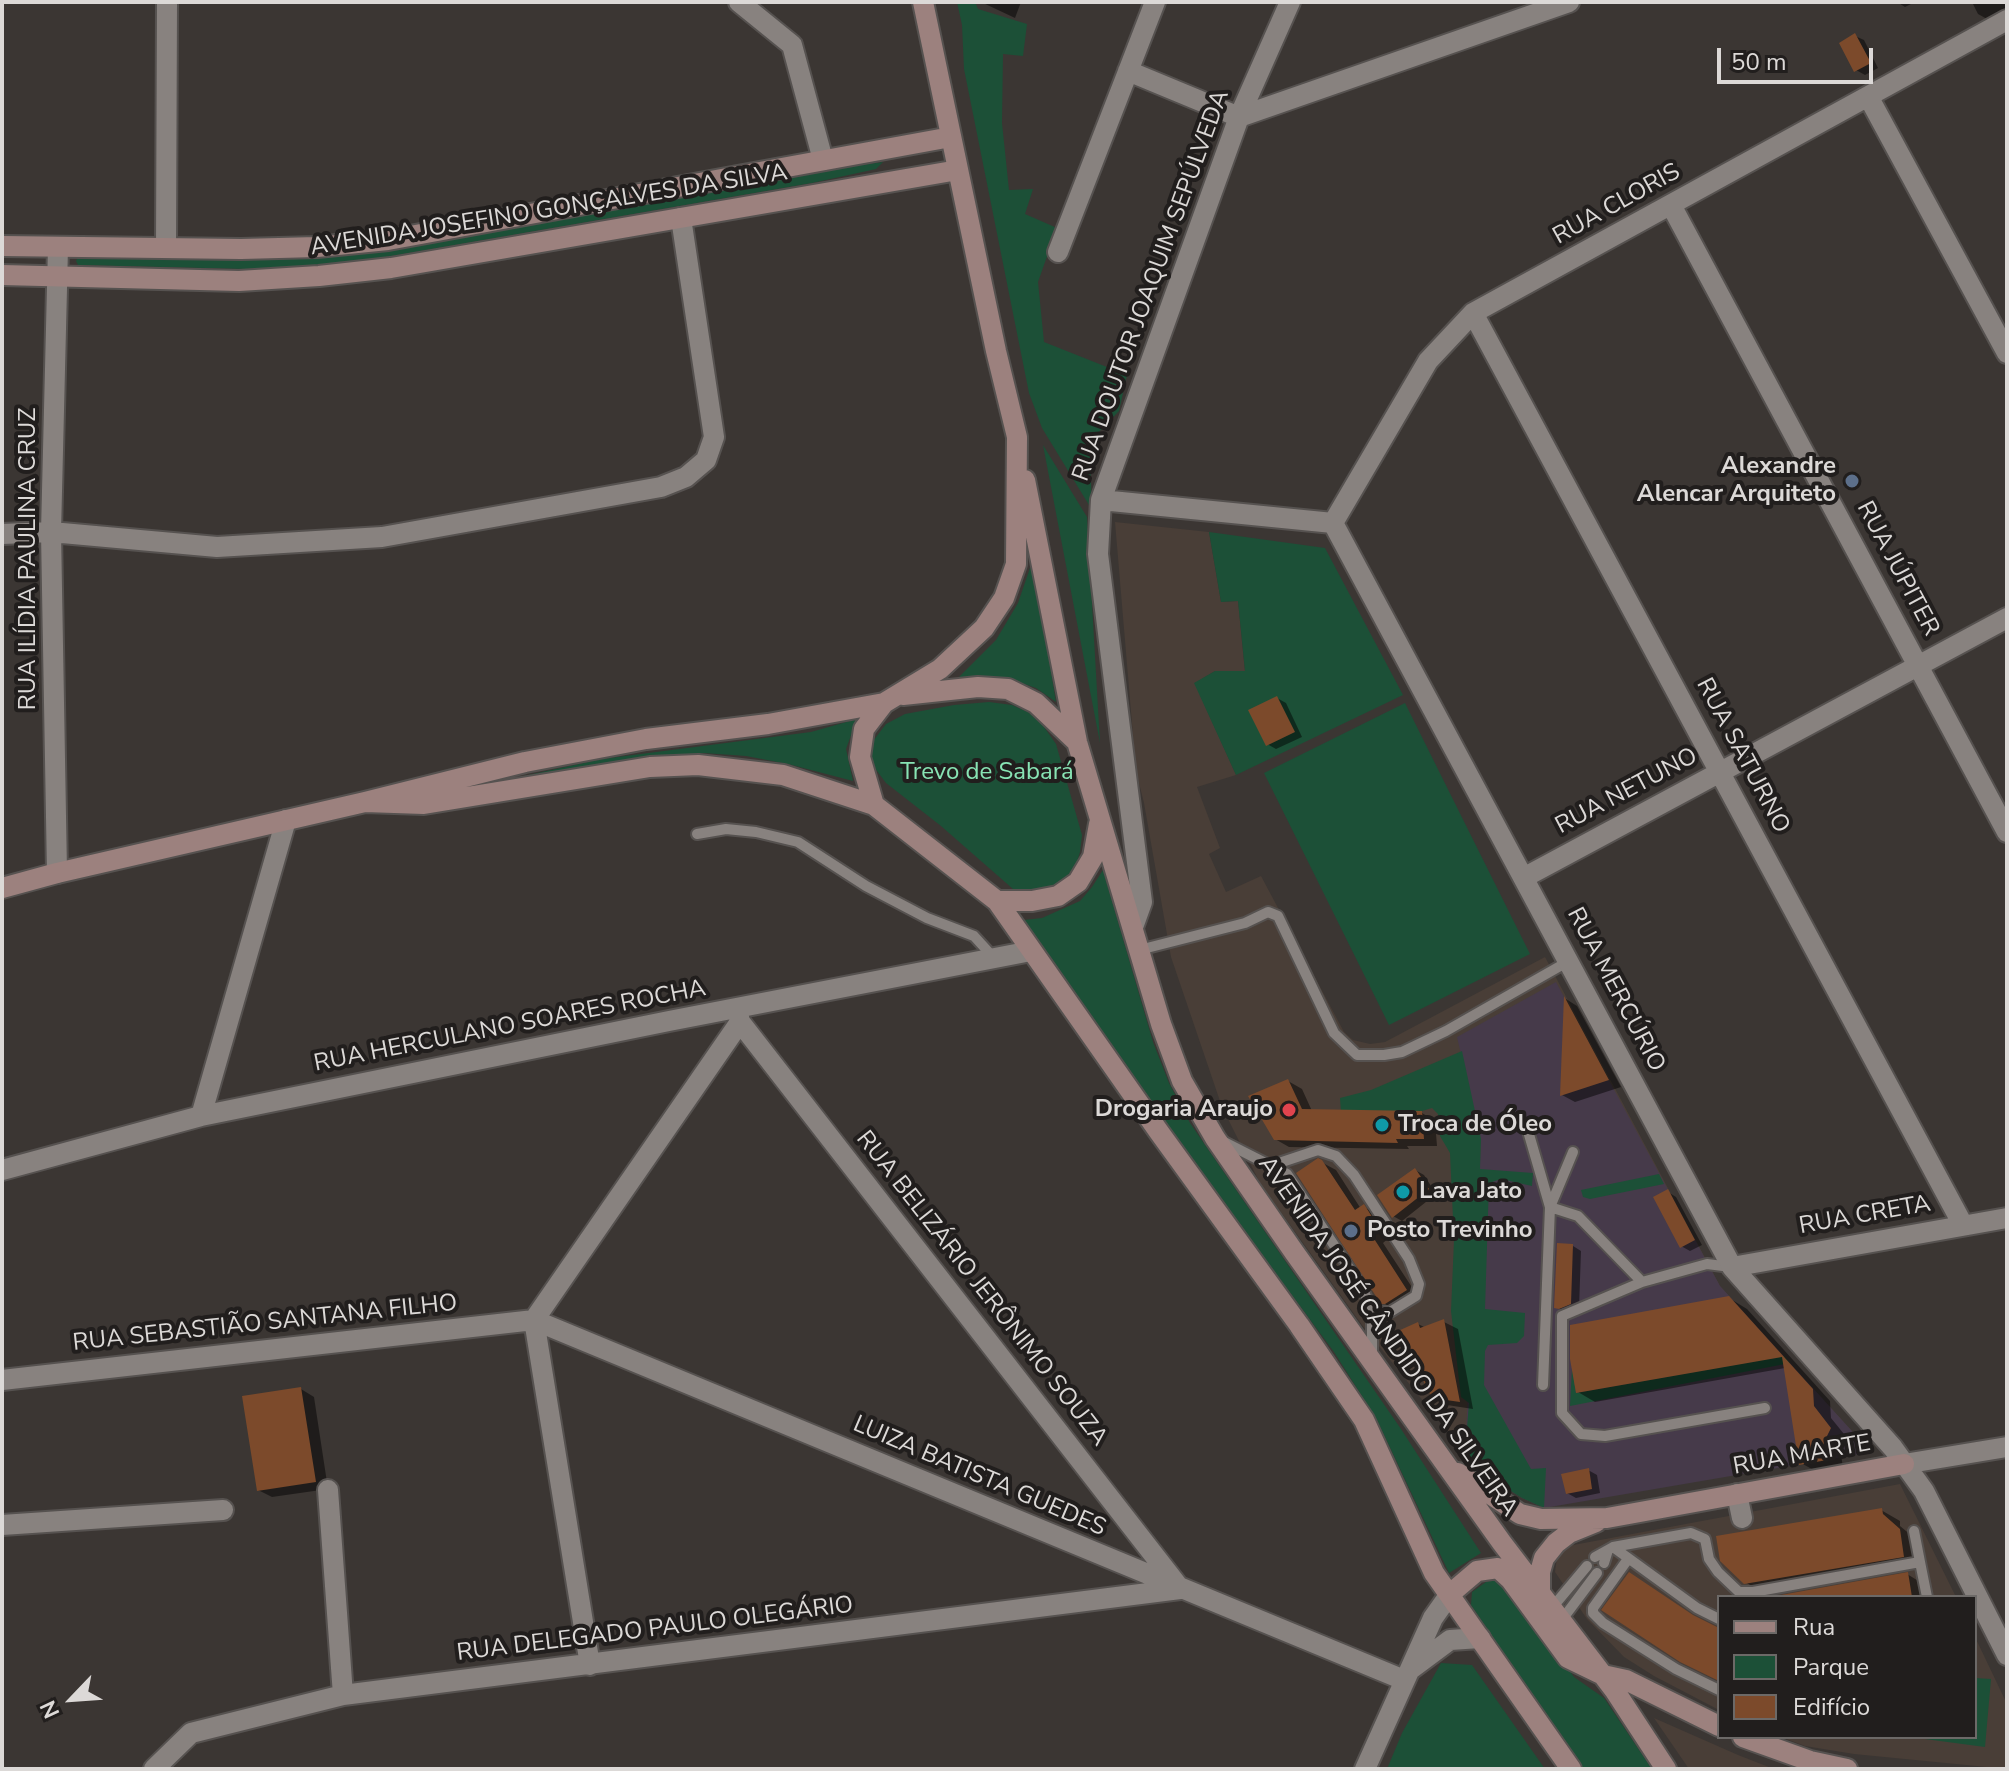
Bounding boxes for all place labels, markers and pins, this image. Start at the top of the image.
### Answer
place label: Alexandre Alencar Arquiteto [1637,453,1836,509]
marker: Alexandre Alencar Arquiteto [1843,472,1861,490]
place label: Drogaria Araujo [1095,1096,1273,1124]
marker: Drogaria Araujo [1280,1101,1298,1119]
place label: Troca de Óleo [1398,1111,1552,1139]
marker: Troca de Óleo [1373,1116,1391,1134]
place label: Lava Jato [1419,1178,1522,1206]
marker: Lava Jato [1394,1183,1412,1201]
place label: Posto Trevinho [1367,1217,1533,1245]
marker: Posto Trevinho [1342,1222,1360,1240]

